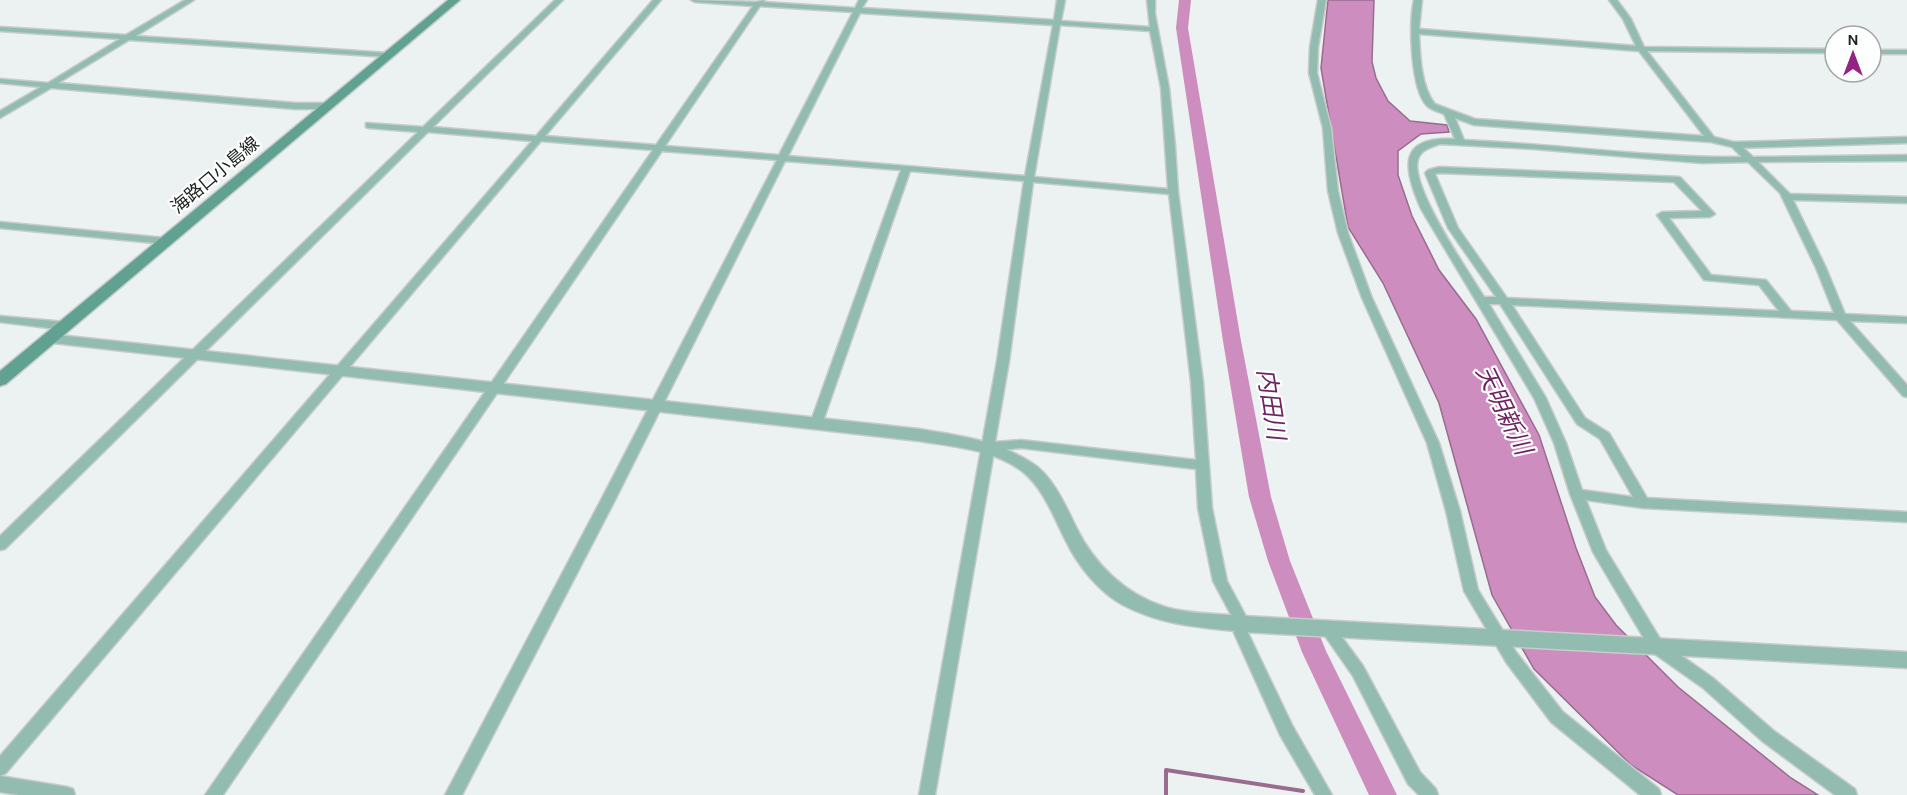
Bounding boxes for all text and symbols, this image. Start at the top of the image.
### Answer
north arrow [1823,24,1883,84]
text: N [1847,30,1859,49]
street label: 海路口小島線 [167,132,263,218]
water label: 天明新川 [1470,361,1539,462]
water label: 内田川 [1252,366,1291,445]

